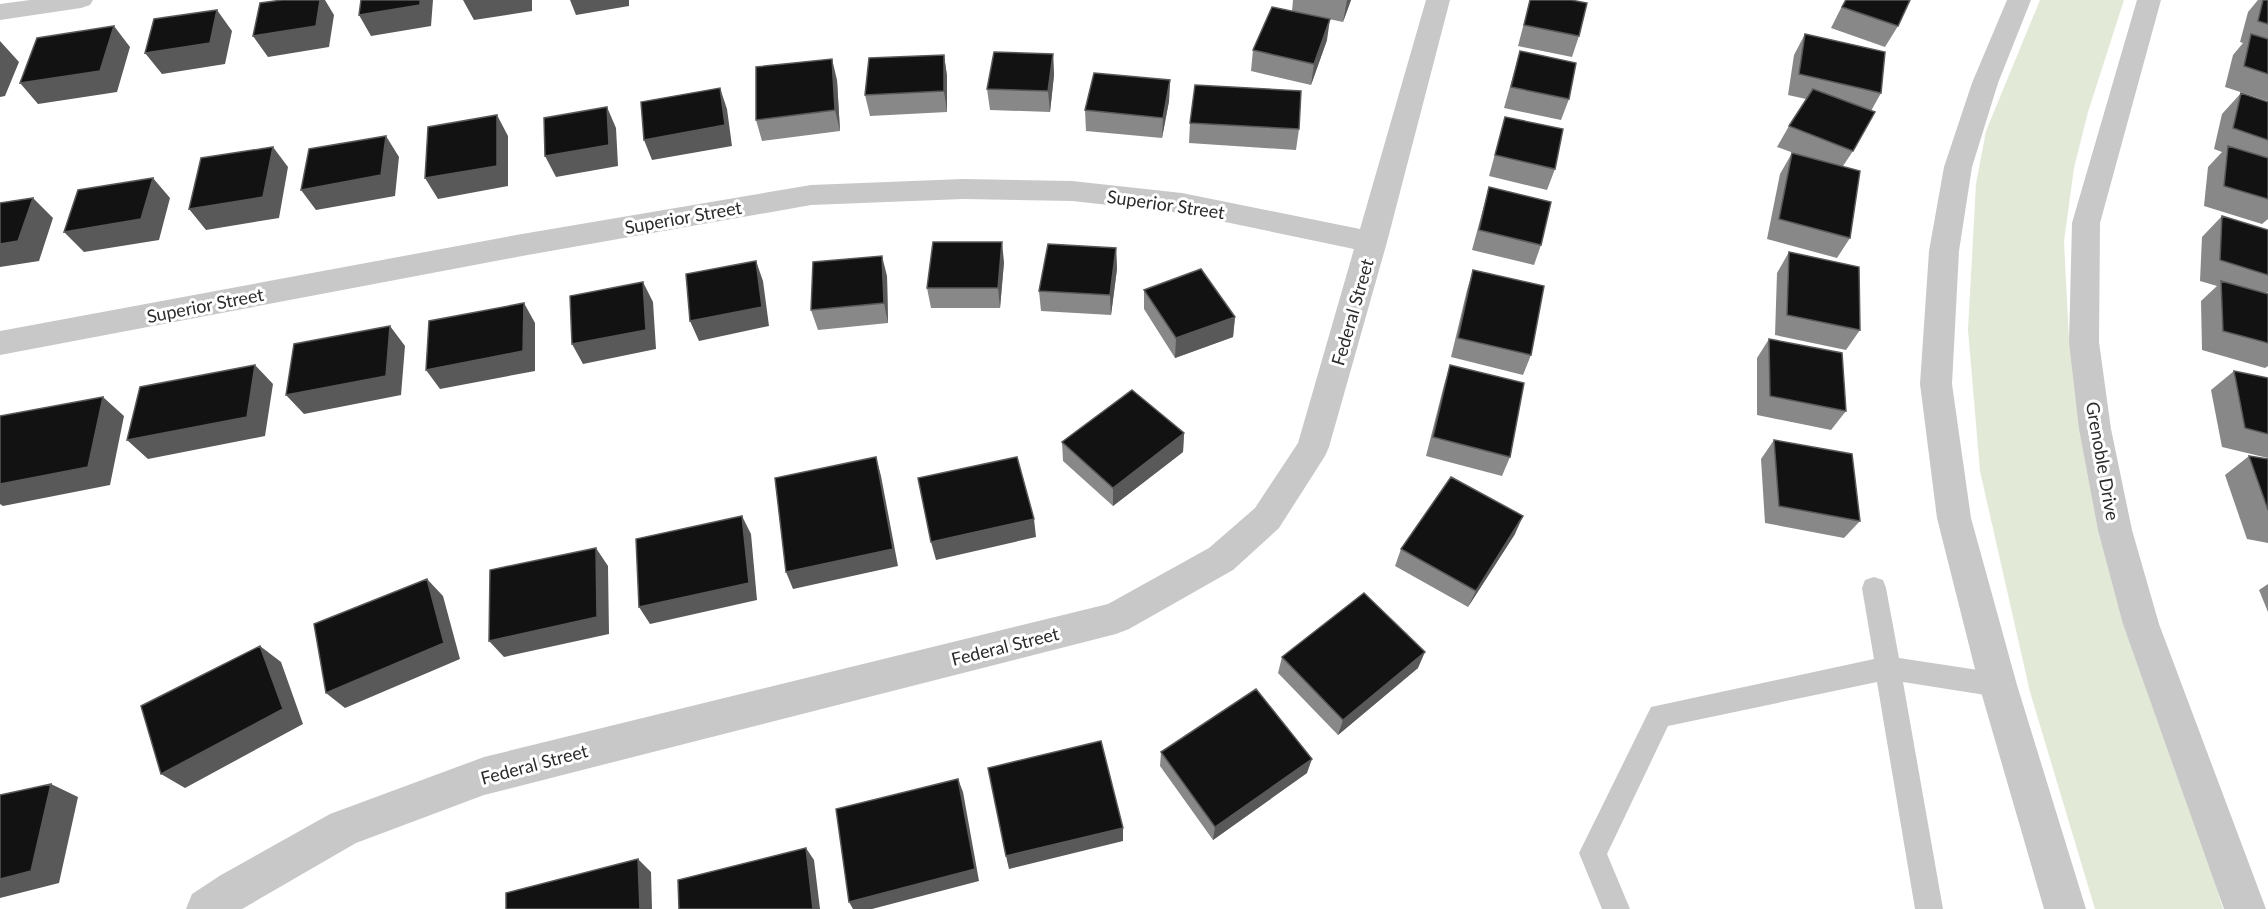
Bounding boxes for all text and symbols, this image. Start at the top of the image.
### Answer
street label: Superior Street [1106,185,1227,223]
street label: Superior Street [623,196,744,238]
street label: Federal Street [1326,256,1378,368]
street label: Superior Street [145,283,266,327]
street label: Grenoble Drive [2082,400,2124,522]
street label: Federal Street [949,622,1062,670]
street label: Federal Street [478,739,591,789]

